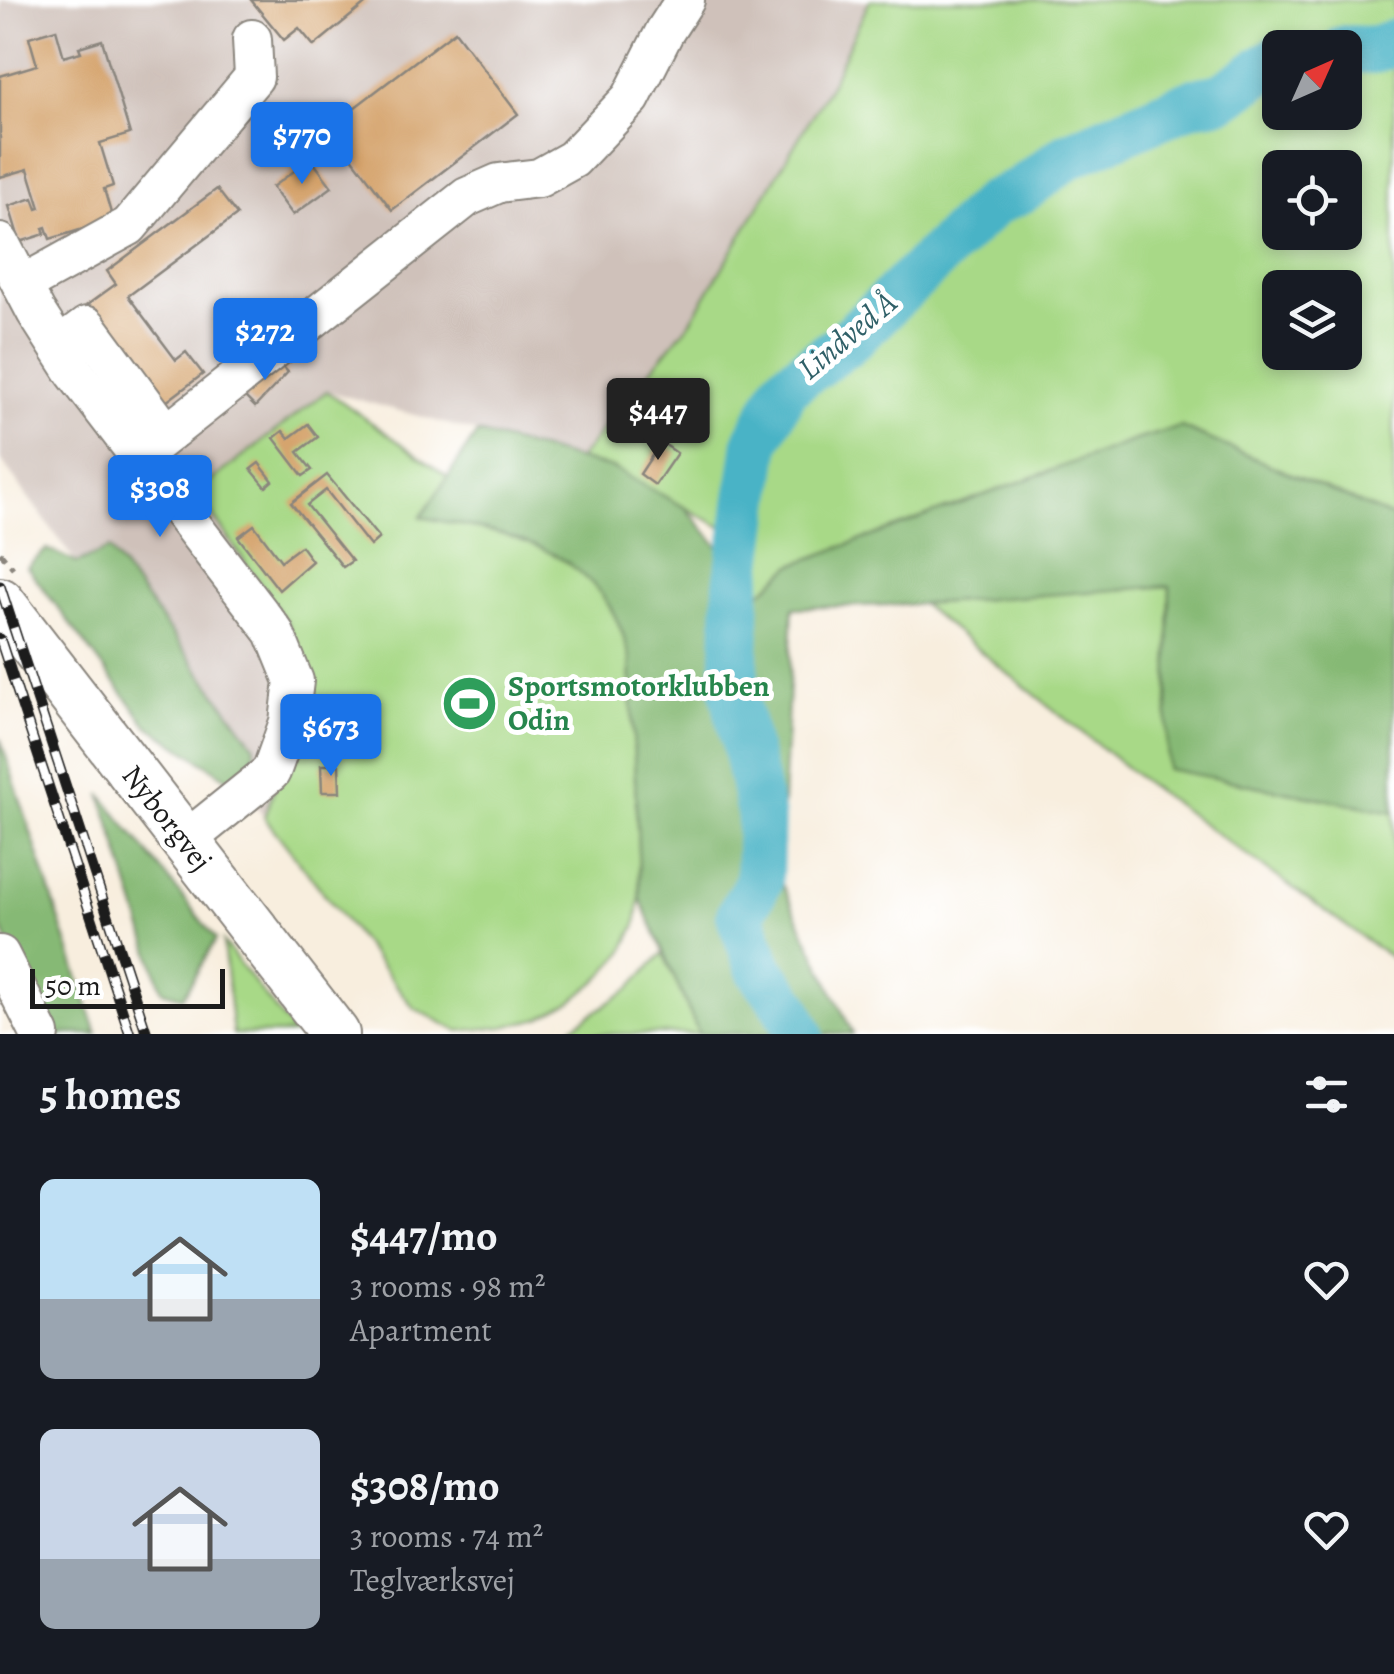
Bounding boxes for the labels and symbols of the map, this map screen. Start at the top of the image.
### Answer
north arrow [1262,30,1362,130]
pin: $770 [243,102,361,187]
water label: Lindved Å [788,280,906,389]
pin: $272 [206,298,324,383]
pin: $447 [599,378,717,463]
pin: $308 [101,455,219,540]
place label: Sportsmotorklubben Odin [508,666,770,740]
sports icon: Sportsmotorklubben Odin [439,673,499,733]
pin: $673 [272,694,390,779]
street label: Nyborgvej [113,757,221,879]
scale bar [30,964,225,1008]

